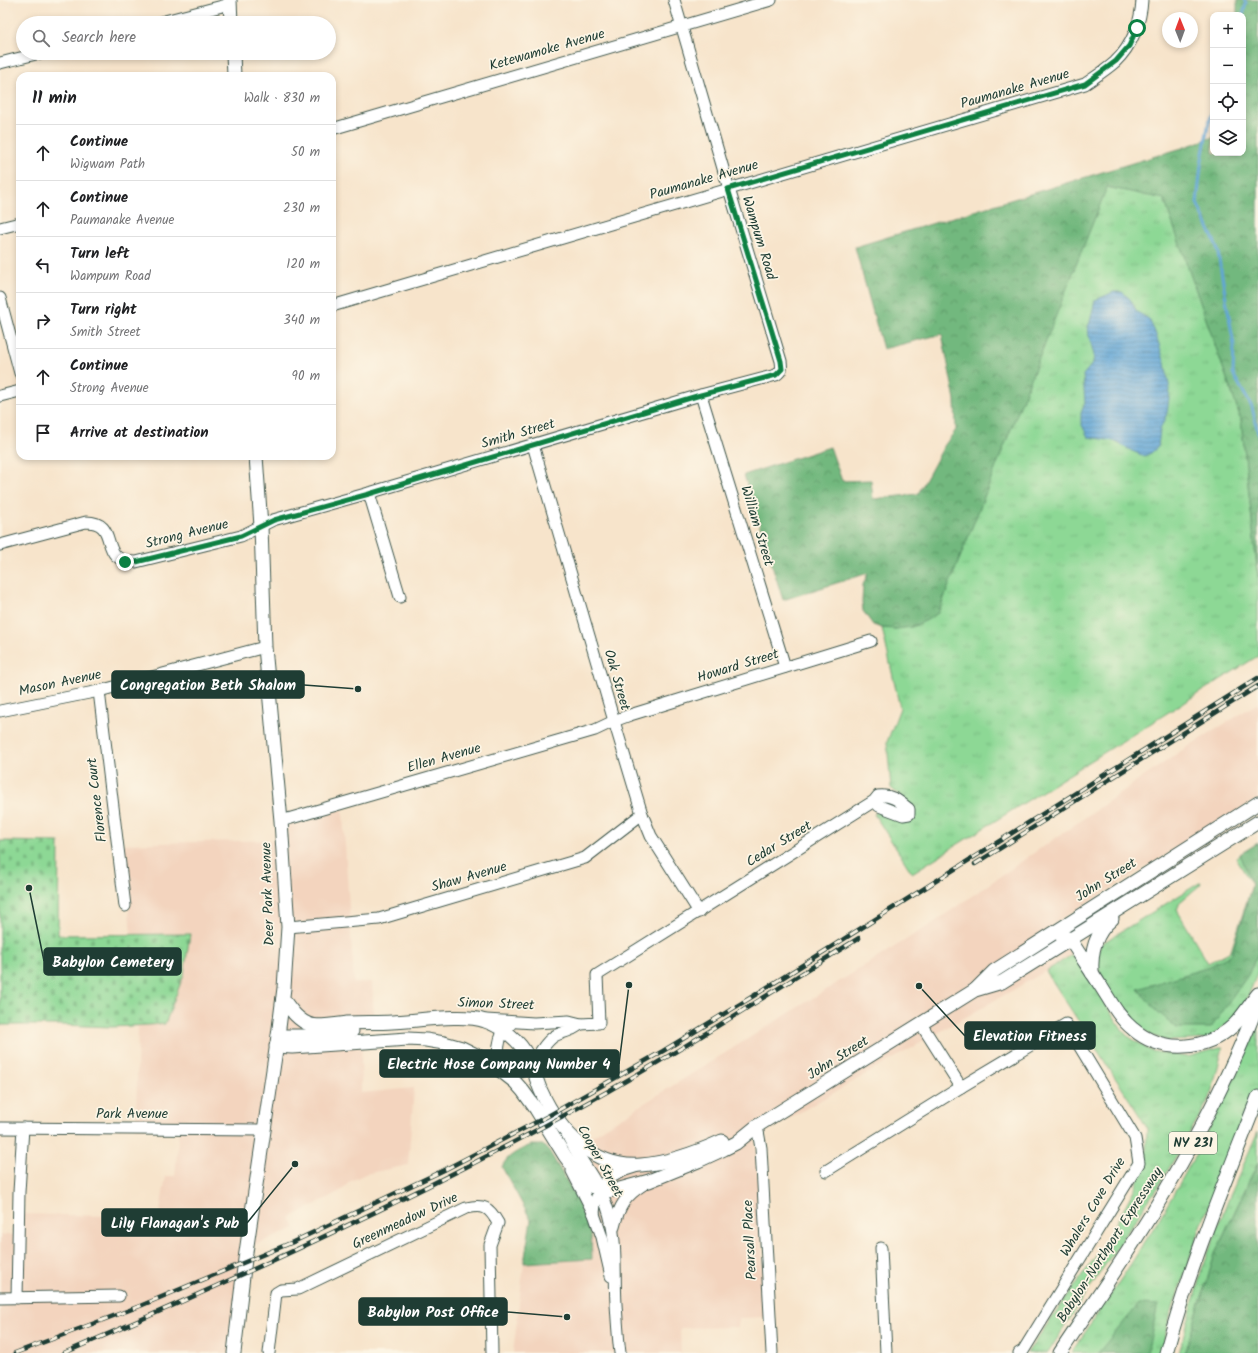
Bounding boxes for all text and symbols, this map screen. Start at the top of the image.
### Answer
north arrow [1162,12,1198,48]
map controls [1210,12,1246,156]
button: + [1210,12,1246,48]
search box [16,16,336,60]
route start [1128,19,1146,37]
street label: Ketewamoke Avenue [487,23,608,77]
text: Search here [62,26,136,50]
icon: search [30,27,52,49]
button: − [1210,48,1246,84]
street label: Paumanake Avenue [958,63,1073,115]
button: locate [1210,84,1246,120]
text: 11 min [32,85,77,112]
text: Walk · 830 m [244,88,320,109]
button: layers [1210,120,1246,156]
text: Continue [70,130,128,154]
icon: ahead [32,142,54,164]
text: 50 m [291,142,320,163]
text: Wigwam Path [70,154,145,175]
street label: Paumanake Avenue [647,154,762,206]
text: Continue [70,186,128,210]
street label: Wampum Road [736,193,783,284]
icon: ahead [32,198,54,220]
text: 230 m [283,198,320,219]
text: Paumanake Avenue [70,210,174,231]
text: Turn left [70,242,130,266]
icon: left [32,254,54,276]
text: 120 m [286,254,320,275]
text: Wampum Road [70,266,151,287]
text: Turn right [70,298,137,322]
icon: right [32,310,54,332]
text: 340 m [283,310,320,331]
text: Smith Street [70,322,141,343]
text: Continue [70,354,128,378]
icon: ahead [32,366,54,388]
text: 90 m [292,366,320,387]
text: Strong Avenue [70,378,149,399]
street label: Smith Street [478,413,558,455]
text: Arrive at destination [70,421,209,445]
icon: arrive [32,422,54,444]
street label: William Street [734,483,780,570]
street label: Strong Avenue [143,513,231,555]
route end [116,553,134,571]
street label: Howard Street [694,643,782,689]
street label: Oak Street [598,647,636,714]
street label: Mason Avenue [17,663,104,703]
callout: Congregation Beth Shalom [112,671,304,698]
text: Congregation Beth Shalom [120,674,296,698]
street label: Ellen Avenue [405,737,484,779]
street label: Florence Court [81,756,113,844]
street label: Cedar Street [742,815,817,873]
street label: Deer Park Avenue [255,841,281,946]
street label: John Street [1071,852,1142,908]
street label: Shaw Avenue [429,856,510,898]
callout: Babylon Cemetery [44,948,181,975]
text: Babylon Cemetery [52,951,174,975]
street label: Simon Street [457,992,535,1016]
callout: Elevation Fitness [965,1022,1095,1049]
text: Elevation Fitness [973,1025,1087,1049]
street label: John Street [803,1030,874,1086]
callout: Electric Hose Company Number 4 [380,1050,619,1077]
text: Electric Hose Company Number 4 [387,1053,611,1077]
street label: Park Avenue [96,1103,169,1125]
street label: Cooper Street [571,1121,629,1202]
road number: NY 231 [1169,1132,1217,1154]
street label: Whalers Cove Drive [1055,1152,1132,1261]
street label: Babylon-Northport Expressway [1051,1163,1169,1327]
street label: Greenmeadow Drive [348,1186,462,1255]
street label: Pearsall Place [737,1199,763,1281]
callout: Lily Flanagan's Pub [102,1209,247,1236]
text: Lily Flanagan's Pub [111,1212,240,1236]
callout: Babylon Post Office [359,1298,507,1325]
text: Babylon Post Office [367,1301,499,1325]

